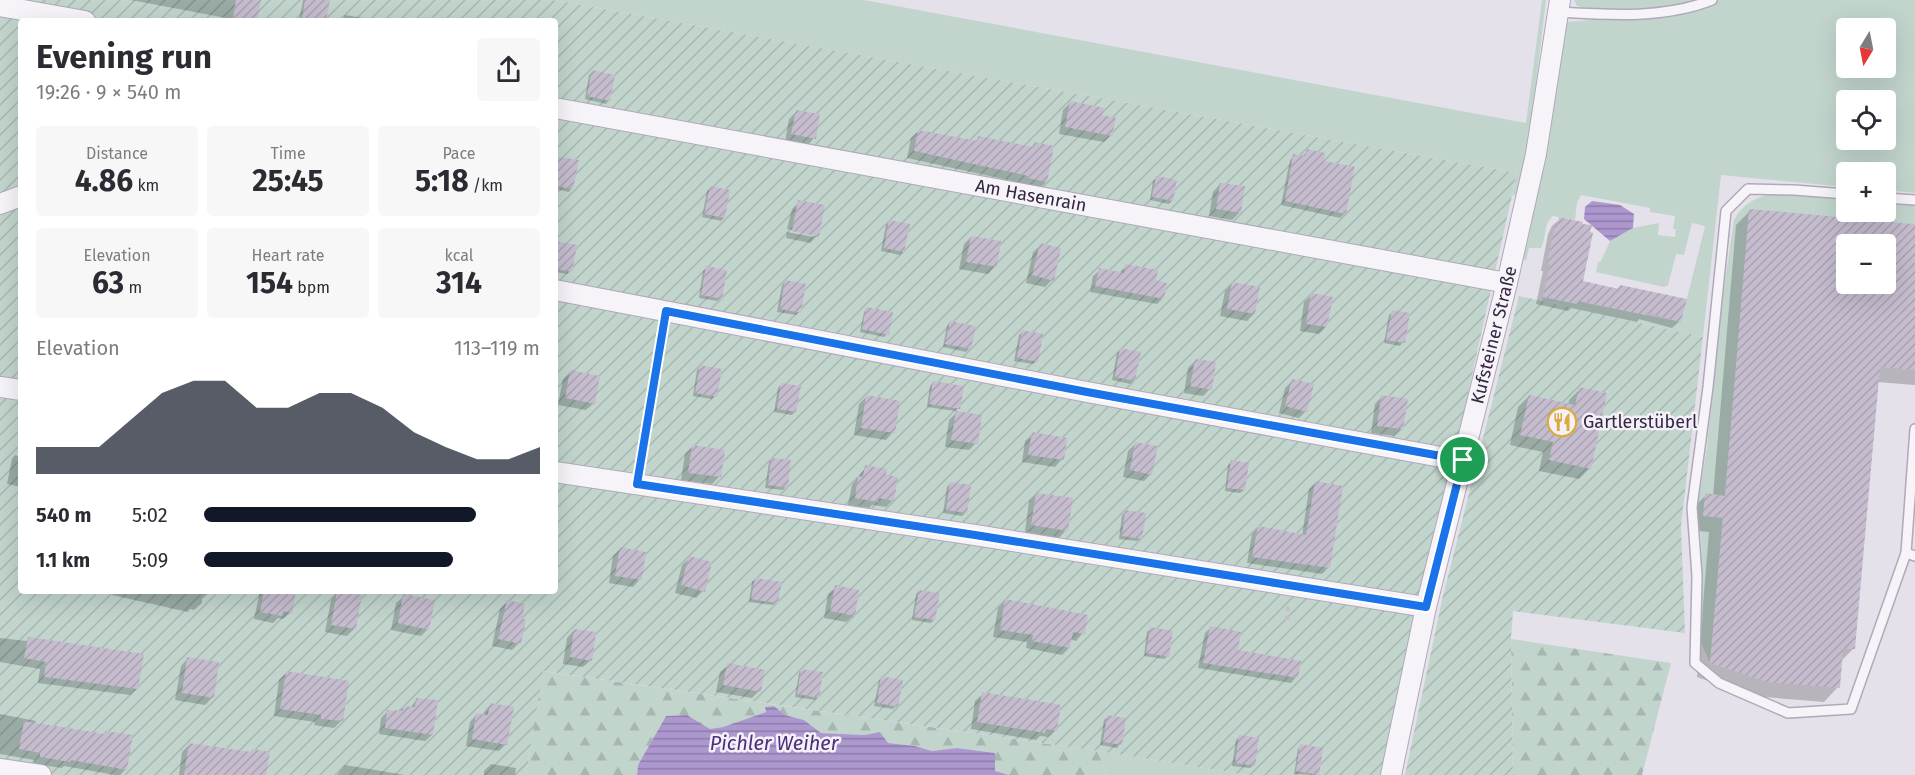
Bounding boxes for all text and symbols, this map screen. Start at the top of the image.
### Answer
north arrow [1836,18,1896,78]
map controls [1836,18,1896,294]
text: Evening run [36,37,212,77]
button: share [477,38,540,101]
text: 19:26 · 9 × 540 m [36,80,181,104]
button: locate [1836,90,1896,150]
text: Distance [86,144,148,163]
text: Time [270,144,306,163]
text: Pace [442,144,476,163]
button: + [1836,162,1896,222]
text: 4.86 [75,163,133,199]
text: 25:45 [252,163,324,199]
text: 5:18 [415,163,469,199]
street label: Am Hasenrain [973,174,1089,217]
text: km [133,176,159,195]
text: /km [469,176,503,195]
button: − [1836,234,1896,294]
text: Elevation [83,246,151,265]
text: Heart rate [252,246,324,265]
text: kcal [445,246,473,265]
street label: Kufsteiner Straße [1466,264,1521,406]
text: 63 [92,265,124,301]
text: 154 [246,265,293,301]
text: 314 [436,265,482,301]
text: m [124,278,142,297]
text: bpm [293,278,330,297]
text: Elevation [36,336,120,360]
text: 113–119 m [454,336,540,360]
restaurant icon: Gartlerstüberl [1546,406,1578,438]
place label: Gartlerstüberl [1583,411,1697,433]
pin [1437,434,1488,485]
icon: arrive [1446,443,1479,476]
text: 540 m [36,503,91,527]
text: 5:02 [132,503,168,527]
text: 1.1 km [36,548,90,572]
text: 5:09 [132,548,168,572]
water label: Pichler Weiher [710,731,840,755]

